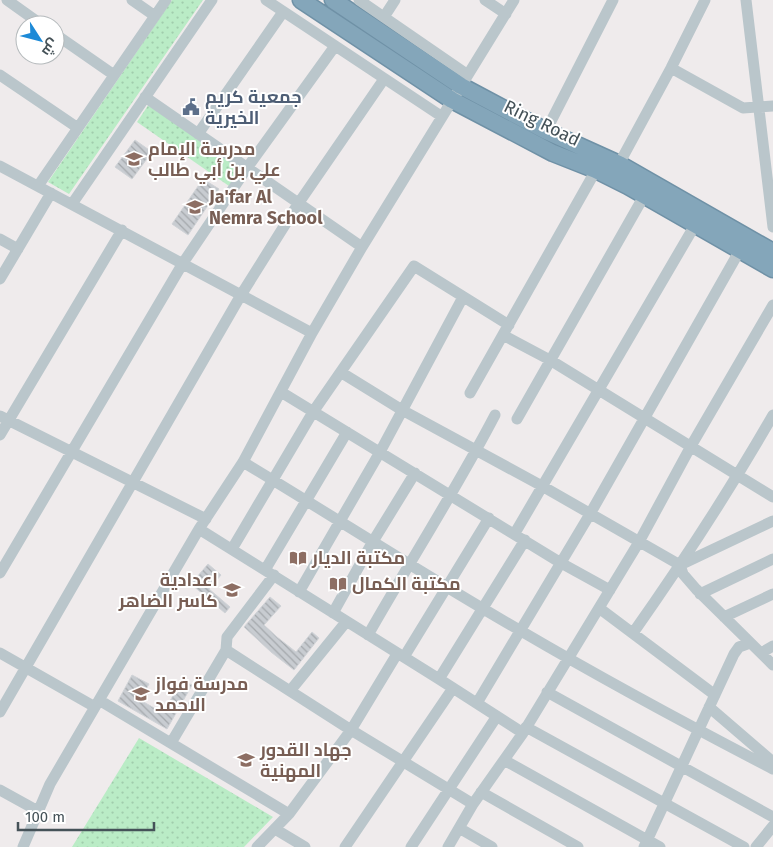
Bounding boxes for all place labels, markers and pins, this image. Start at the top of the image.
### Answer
place label: جمعية كريم الخيرية [205,86,302,129]
public building icon: جمعية كريم الخيرية [181,97,201,117]
place label: مدرسة الإمام علي بن أبي طالب [148,138,281,185]
school or university icon: مدرسة الإمام علي بن أبي طالب [124,149,144,169]
place label: Ja'far Al Nemra School [208,186,323,229]
school or university icon: Ja'far Al Nemra School [185,197,205,217]
place label: مكتبة الديار [311,547,405,569]
library icon: مكتبة الديار [288,548,308,568]
place label: اعدادية كاسر الضاهر [118,569,218,612]
place label: مكتبة الكمال [352,573,461,595]
library icon: مكتبة الكمال [328,574,348,594]
school or university icon: اعدادية كاسر الضاهر [222,580,242,600]
place label: مدرسة فواز الاحمد [154,673,248,716]
school or university icon: مدرسة فواز الاحمد [131,684,151,704]
place label: جهاد القدور المهنية [259,739,352,782]
school or university icon: جهاد القدور المهنية [236,750,256,770]

